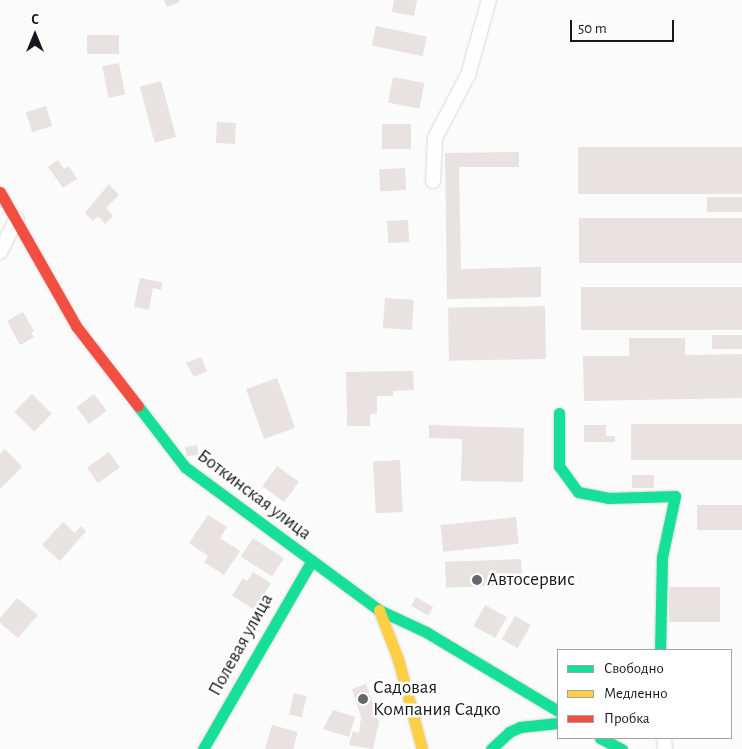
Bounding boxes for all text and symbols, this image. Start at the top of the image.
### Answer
north arrow [10,10,60,60]
scale bar [572,10,676,42]
text: С [31,13,39,27]
text: 50 m [578,21,607,36]
street label: Боткинская улица [192,445,316,545]
place label: Автосервис [487,569,575,591]
marker: Автосервис [471,574,483,586]
street label: Полевая улица [204,590,278,700]
legend [557,649,732,739]
text: Свободно [604,661,664,676]
place label: Садовая Компания Садко [373,677,501,721]
text: Медленно [604,686,668,701]
marker: Садовая Компания Садко [357,693,369,705]
text: Пробка [604,711,650,726]

